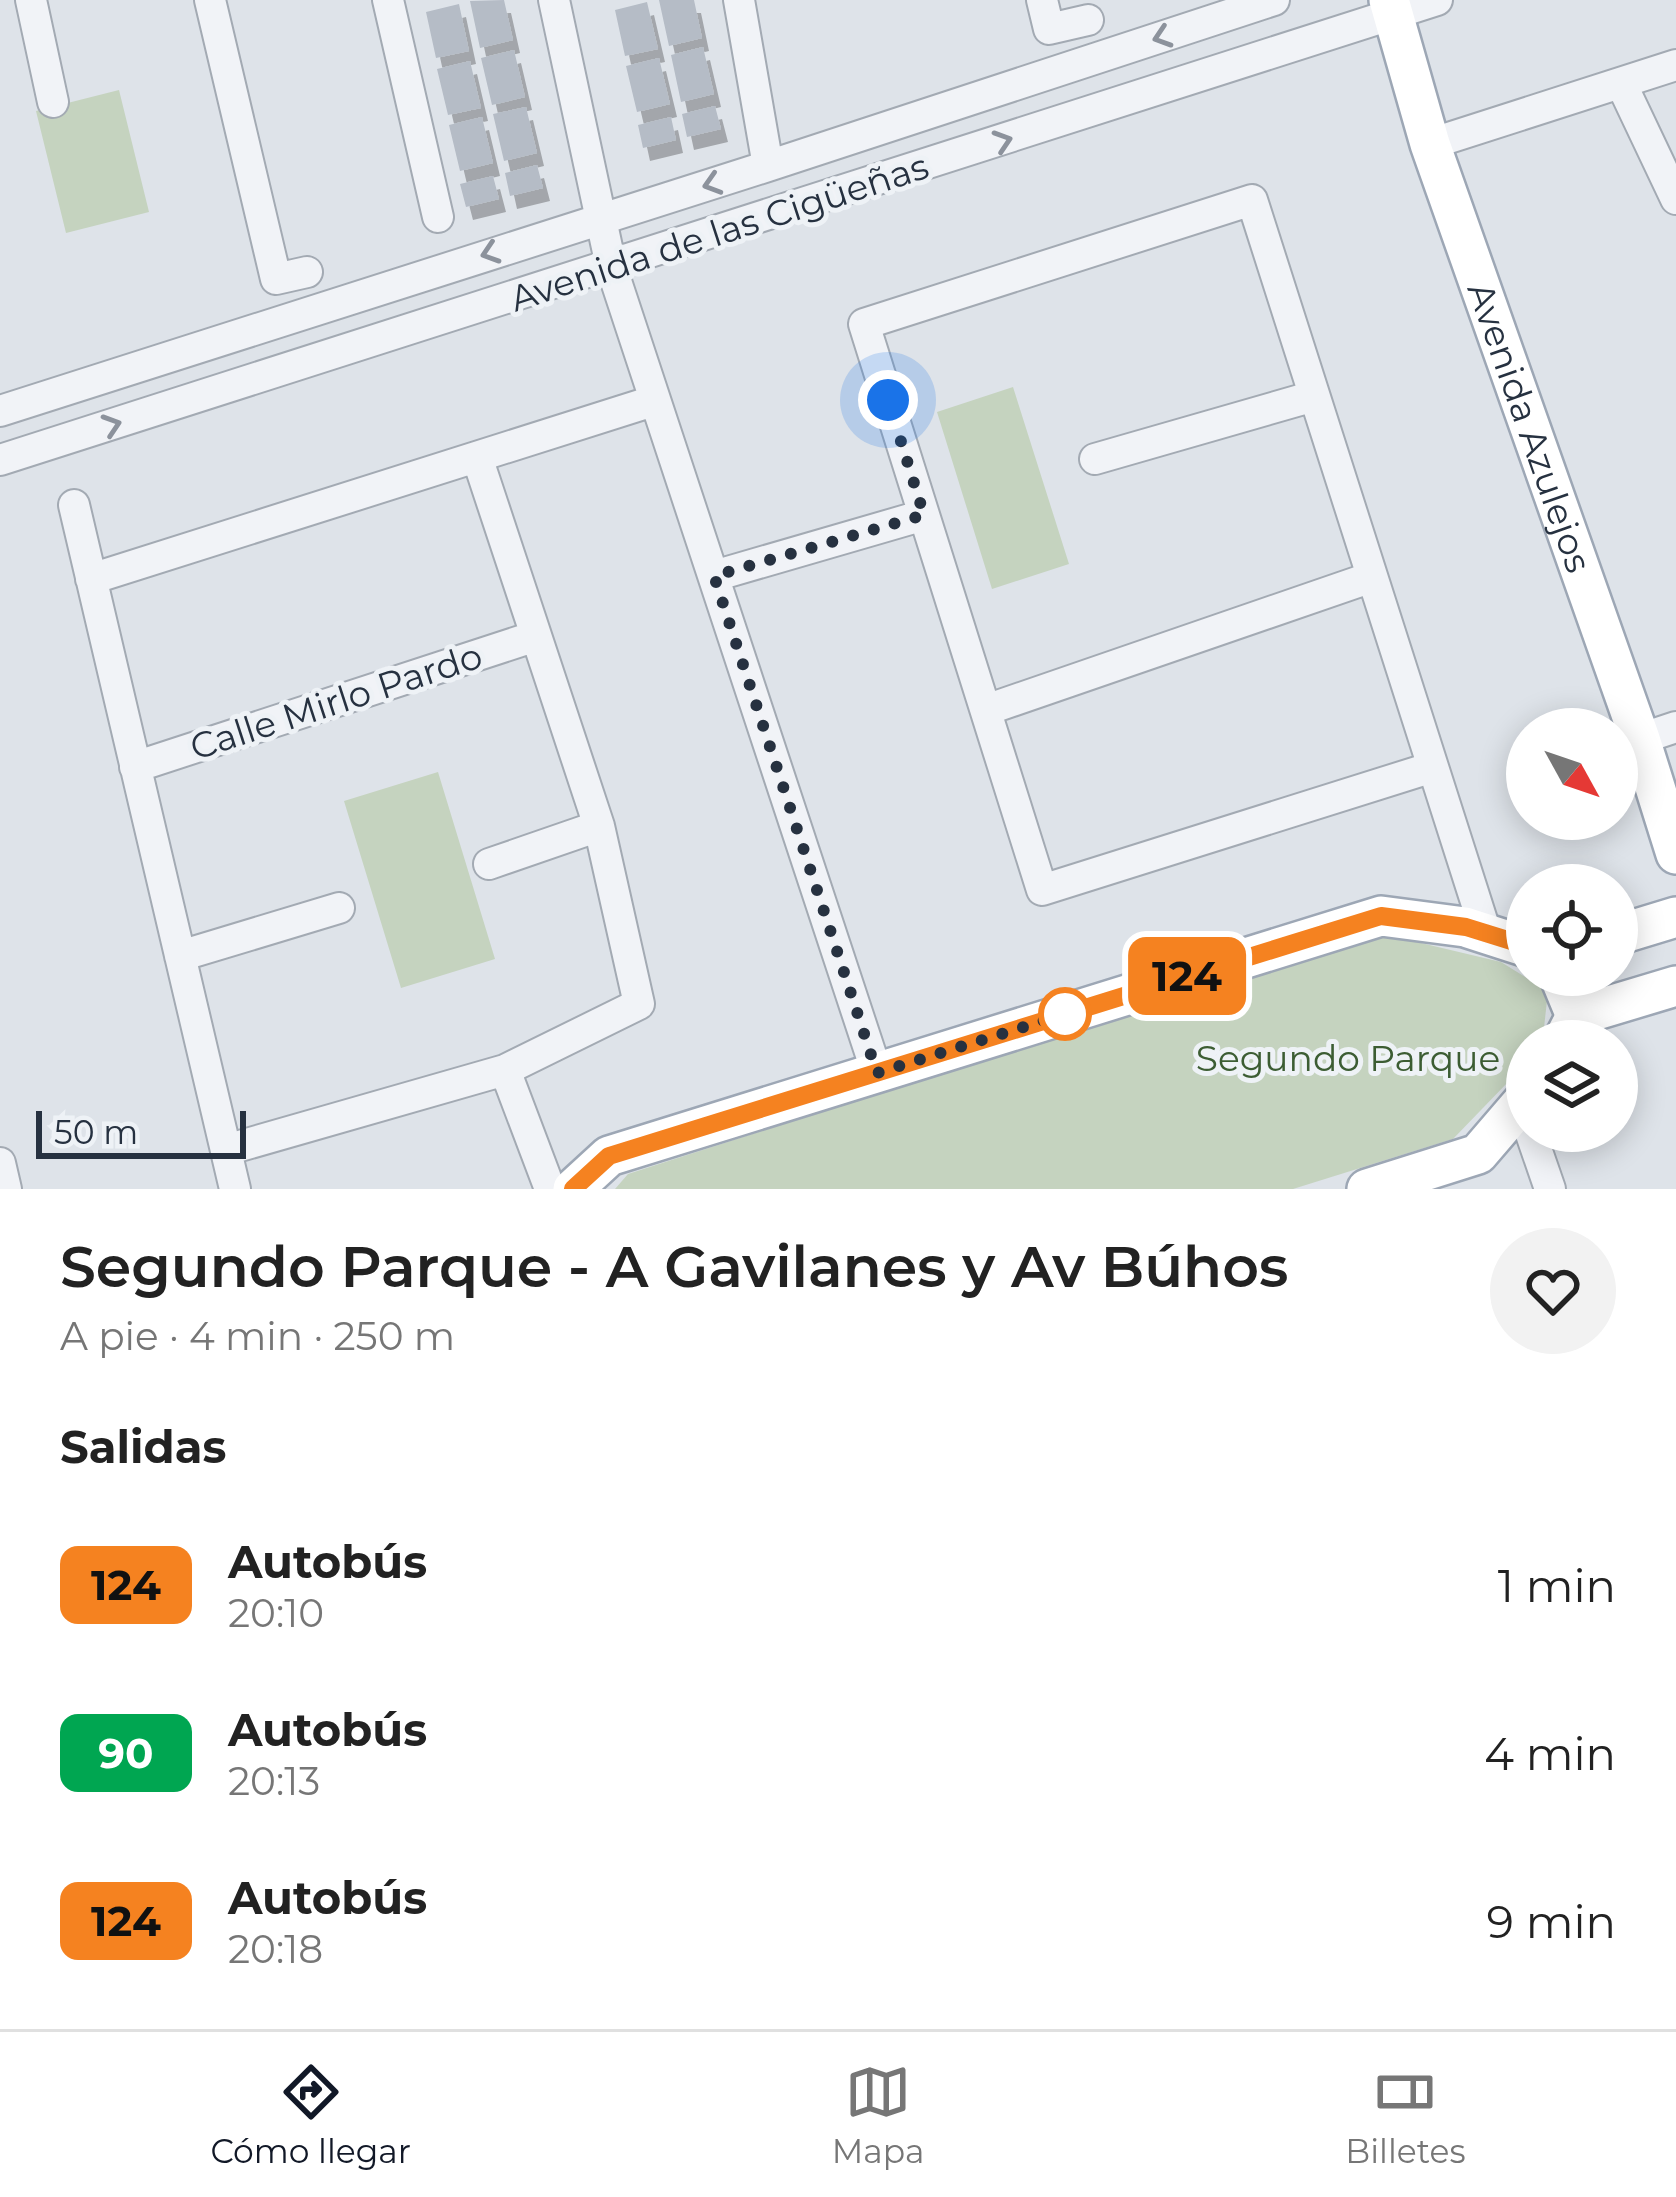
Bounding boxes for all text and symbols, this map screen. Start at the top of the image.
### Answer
one-way arrow [1152,22,1173,47]
one-way arrow [992,130,1013,155]
street label: Avenida de las Cigüeñas [504,144,934,320]
one-way arrow [702,169,723,194]
one-way arrow [480,239,501,264]
street label: Avenida Azulejos [1459,276,1601,578]
your location [858,370,918,430]
one-way arrow [101,414,122,439]
street label: Calle Mirlo Pardo [184,633,488,769]
north arrow [1506,708,1638,840]
map controls [1506,708,1638,1152]
button: locate [1506,864,1638,996]
line badge: 124 [1118,937,1256,1015]
text: 124 [1152,950,1222,1002]
unlabelled marker [1040,989,1090,1039]
button: layers [1506,1020,1638,1152]
park label: Segundo Parque [1196,1036,1500,1080]
scale bar [36,1105,246,1158]
text: 50 m [54,1112,138,1152]
button: heart [1490,1228,1616,1354]
text: Segundo Parque - A Gavilanes y Av Búhos [60,1232,1288,1301]
text: A pie · 4 min · 250 m [60,1312,455,1360]
text: Salidas [60,1419,226,1474]
text: Autobús [228,1534,427,1589]
text: 1 min [1498,1558,1616,1613]
text: 124 [91,1559,161,1611]
text: 20:10 [228,1589,324,1637]
text: Autobús [228,1702,427,1757]
text: 4 min [1484,1726,1616,1781]
text: 90 [98,1727,154,1779]
text: 20:13 [228,1757,320,1805]
text: Autobús [228,1870,427,1925]
text: 9 min [1487,1894,1616,1949]
text: 124 [91,1895,161,1947]
text: 20:18 [228,1925,323,1973]
tab: Cómo llegar [210,2059,411,2171]
tab: Mapa [832,2059,925,2171]
tab: Billetes [1345,2059,1466,2171]

